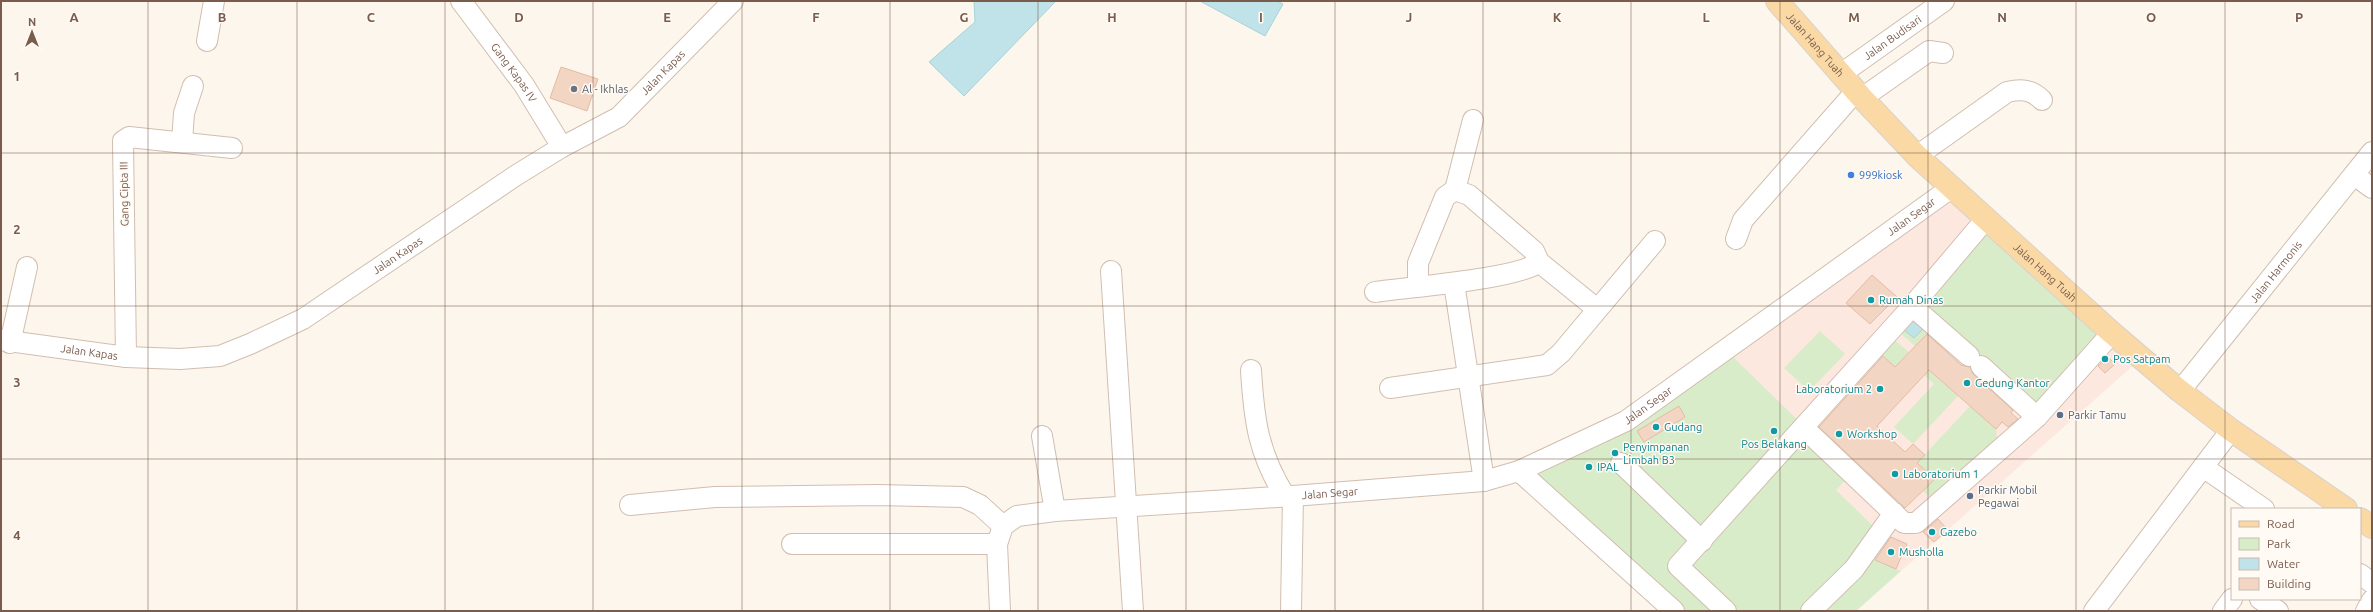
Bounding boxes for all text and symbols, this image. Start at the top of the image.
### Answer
text: A [69,10,79,24]
text: B [218,10,227,24]
text: C [367,10,376,24]
text: D [514,10,524,24]
text: E [663,10,671,24]
text: F [812,10,820,24]
text: G [960,10,969,24]
text: H [1107,10,1117,24]
text: I [1259,10,1263,24]
text: J [1406,10,1412,24]
text: K [1553,10,1562,24]
text: L [1702,10,1710,24]
street label: Jalan Hang Tuah [1784,10,1846,79]
text: M [1848,10,1860,24]
text: N [1997,10,2007,24]
text: O [2146,10,2156,24]
text: P [2295,10,2303,24]
north arrow [12,12,52,52]
street label: Jalan Budisari [1861,13,1924,62]
text: N [28,16,36,28]
street label: Gang Kapas IV [489,41,539,104]
street label: Jalan Kapas [638,48,687,97]
text: 1 [13,69,21,83]
place label: Al - Ikhlas [582,83,628,95]
marker: Al - Ikhlas [569,84,579,94]
street label: Gang Cipta III [117,161,131,227]
place label: 999kiosk [1859,169,1903,181]
marker: 999kiosk [1846,170,1856,180]
street label: Jalan Segar [1885,195,1938,238]
text: 2 [13,222,21,236]
street label: Jalan Kapas [370,234,425,276]
street label: Jalan Harmonis [2247,238,2304,305]
street label: Jalan Hang Tuah [2011,241,2079,304]
place label: Rumah Dinas [1879,294,1943,306]
marker: Rumah Dinas [1866,295,1876,305]
street label: Jalan Kapas [60,342,119,362]
place label: Pos Satpam [2113,353,2171,365]
marker: Pos Satpam [2100,354,2110,364]
text: 3 [13,375,21,389]
place label: Gedung Kantor [1975,377,2051,389]
marker: Gedung Kantor [1962,378,1972,388]
place label: Laboratorium 2 [1796,383,1872,395]
street label: Jalan Segar [1621,384,1675,427]
marker: Laboratorium 2 [1875,384,1885,394]
place label: Parkir Tamu [2068,409,2126,421]
marker: Parkir Tamu [2055,410,2065,420]
place label: Gudang [1664,421,1702,433]
marker: Gudang [1651,422,1661,432]
marker: Pos Belakang [1769,426,1779,436]
place label: Workshop [1847,428,1897,440]
marker: Workshop [1834,429,1844,439]
place label: Pos Belakang [1741,438,1807,450]
place label: Penyimpanan Limbah B3 [1623,441,1689,466]
marker: Penyimpanan Limbah B3 [1610,448,1620,458]
place label: IPAL [1597,461,1619,473]
marker: IPAL [1584,462,1594,472]
place label: Laboratorium 1 [1903,468,1979,480]
marker: Laboratorium 1 [1890,469,1900,479]
place label: Parkir Mobil Pegawai [1978,484,2037,509]
street label: Jalan Segar [1301,485,1359,501]
marker: Parkir Mobil Pegawai [1965,491,1975,501]
legend [2231,508,2361,600]
text: Road [2267,517,2295,530]
place label: Gazebo [1940,526,1977,538]
marker: Gazebo [1927,527,1937,537]
text: 4 [13,528,21,542]
text: Park [2267,537,2291,550]
place label: Musholla [1899,546,1944,558]
marker: Musholla [1886,547,1896,557]
text: Water [2267,557,2300,570]
text: Building [2267,577,2311,590]

